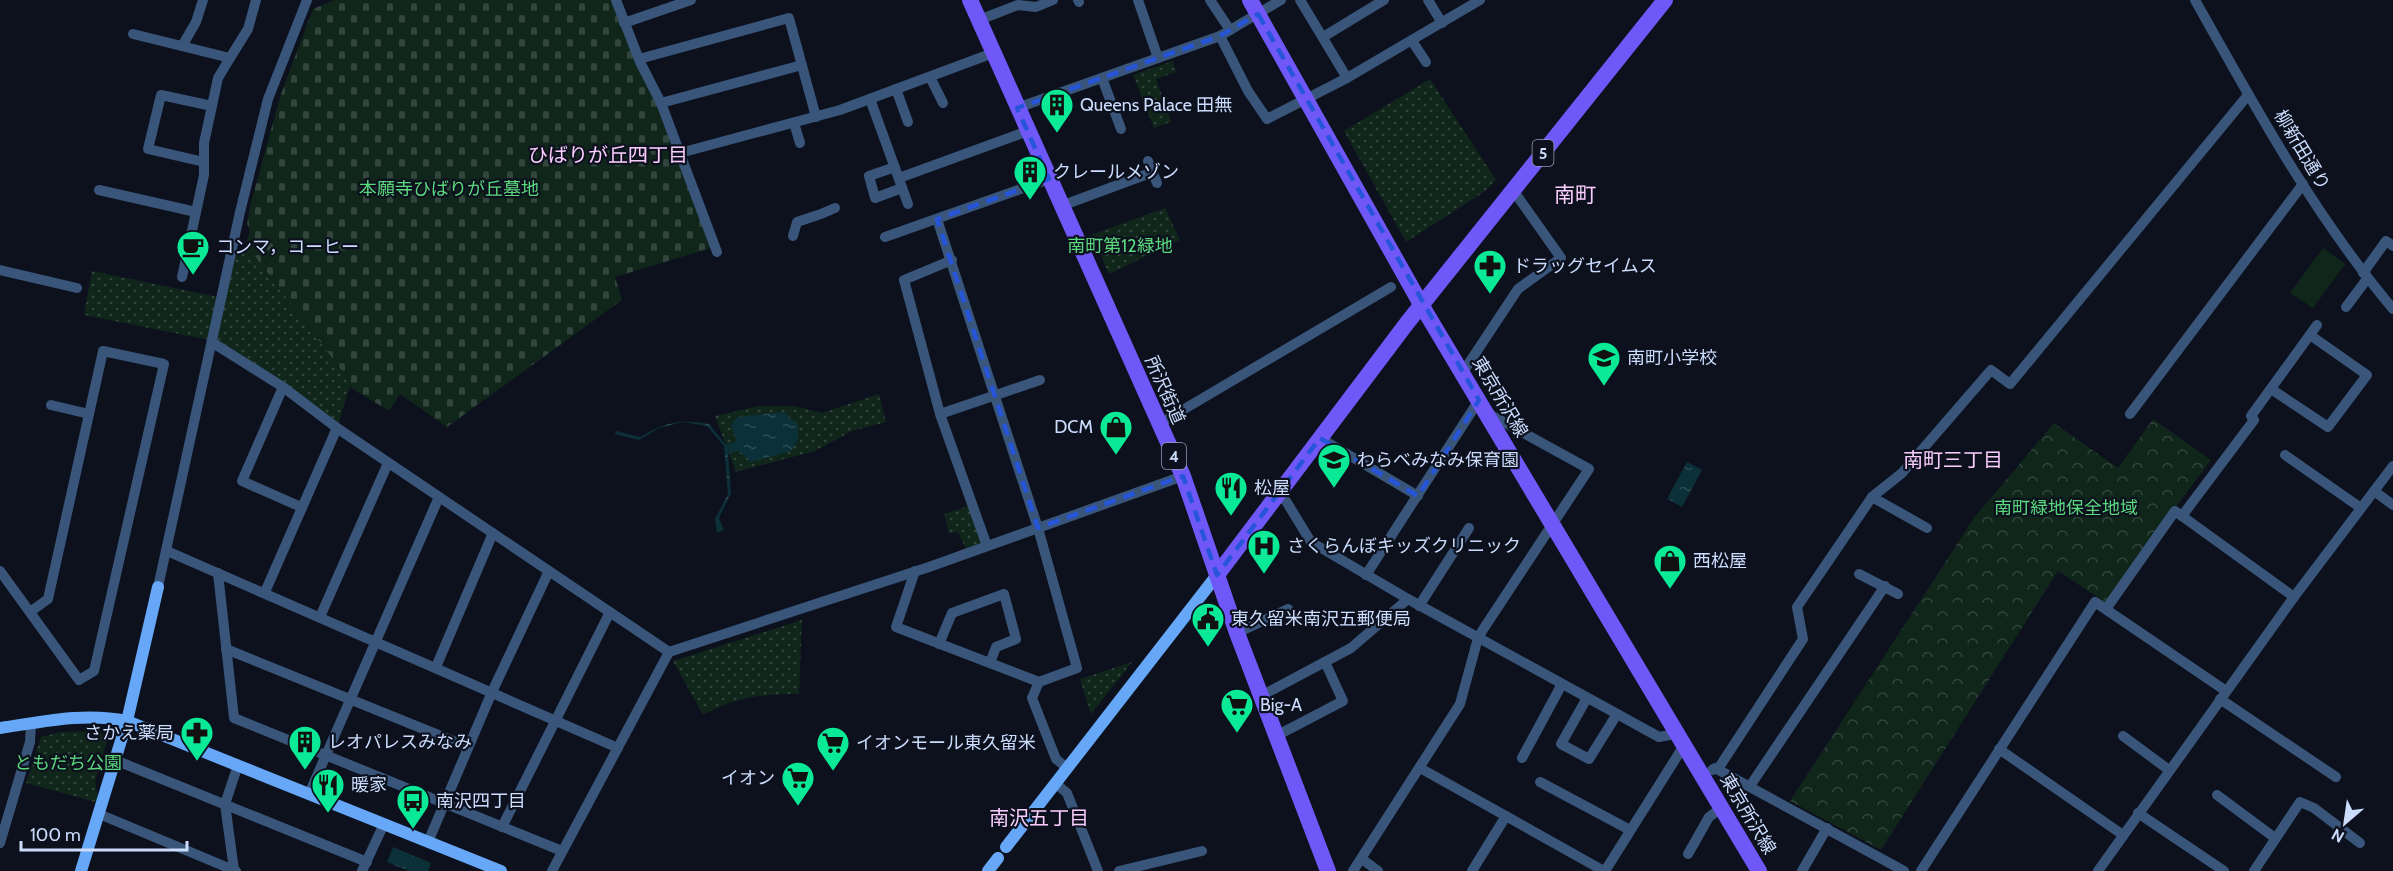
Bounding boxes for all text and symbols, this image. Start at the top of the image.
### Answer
building icon: Queens Palace 田無 [1039,87,1075,134]
place label: Queens Palace 田無 [1080,94,1232,116]
street label: 柳新田通り [2269,106,2335,194]
road number: 5 [1532,140,1554,166]
district label: ひばりが丘四丁目 [528,143,688,167]
building icon: クレールメゾン [1012,154,1048,201]
place label: クレールメゾン [1053,161,1179,183]
park label: 本願寺ひばりが丘墓地 [359,178,539,200]
district label: 南町 [1554,182,1596,207]
cafe icon: コンマ，コーヒー [175,229,211,276]
park label: 南町第12緑地 [1067,235,1173,257]
place label: コンマ，コーヒー [216,236,359,258]
pharmacy icon: ドラッグセイムス [1472,248,1508,295]
place label: ドラッグセイムス [1513,255,1657,277]
school or university icon: 南町小学校 [1586,340,1622,387]
place label: 南町小学校 [1627,347,1717,369]
street label: 所沢街道 [1140,353,1190,427]
street label: 東京所沢線 [1467,353,1533,441]
shop icon: DCM [1098,409,1134,456]
place label: DCM [1054,416,1093,438]
school or university icon: わらべみなみ保育園 [1316,442,1352,489]
road number: 4 [1162,443,1186,469]
district label: 南町三丁目 [1903,448,2003,472]
place label: わらべみなみ保育園 [1357,449,1519,471]
restaurant icon: 松屋 [1213,470,1249,517]
place label: 松屋 [1254,477,1290,499]
park label: 南町緑地保全地域 [1994,497,2138,519]
hospital icon: さくらんぼキッズクリニック [1246,528,1282,575]
place label: さくらんぼキッズクリニック [1287,535,1521,557]
shop icon: 西松屋 [1652,543,1688,590]
place label: 西松屋 [1693,550,1747,572]
public building icon: 東久留米南沢五郵便局 [1190,601,1226,648]
place label: 東久留米南沢五郵便局 [1231,608,1411,630]
supermarket icon: Big-A [1219,687,1255,734]
place label: Big-A [1260,694,1302,716]
pharmacy icon: さかえ薬局 [179,715,215,762]
place label: さかえ薬局 [84,722,174,744]
building icon: レオパレスみなみ [287,724,323,771]
supermarket icon: イオンモール東久留米 [815,725,851,772]
place label: レオパレスみなみ [328,731,472,753]
place label: イオンモール東久留米 [856,732,1036,754]
park label: ともだち公園 [14,752,122,774]
supermarket icon: イオン [780,760,816,807]
restaurant icon: 暖家 [310,767,346,814]
place label: イオン [721,767,775,789]
street label: 東京所沢線 [1715,770,1781,858]
place label: 暖家 [351,774,387,796]
bus stop icon: 南沢四丁目 [395,783,431,830]
place label: 南沢四丁目 [436,790,526,812]
north arrow [2315,793,2375,853]
district label: 南沢五丁目 [989,806,1089,830]
scale bar [21,814,188,852]
text: 100 m [30,824,81,846]
text: N [2328,825,2348,847]

